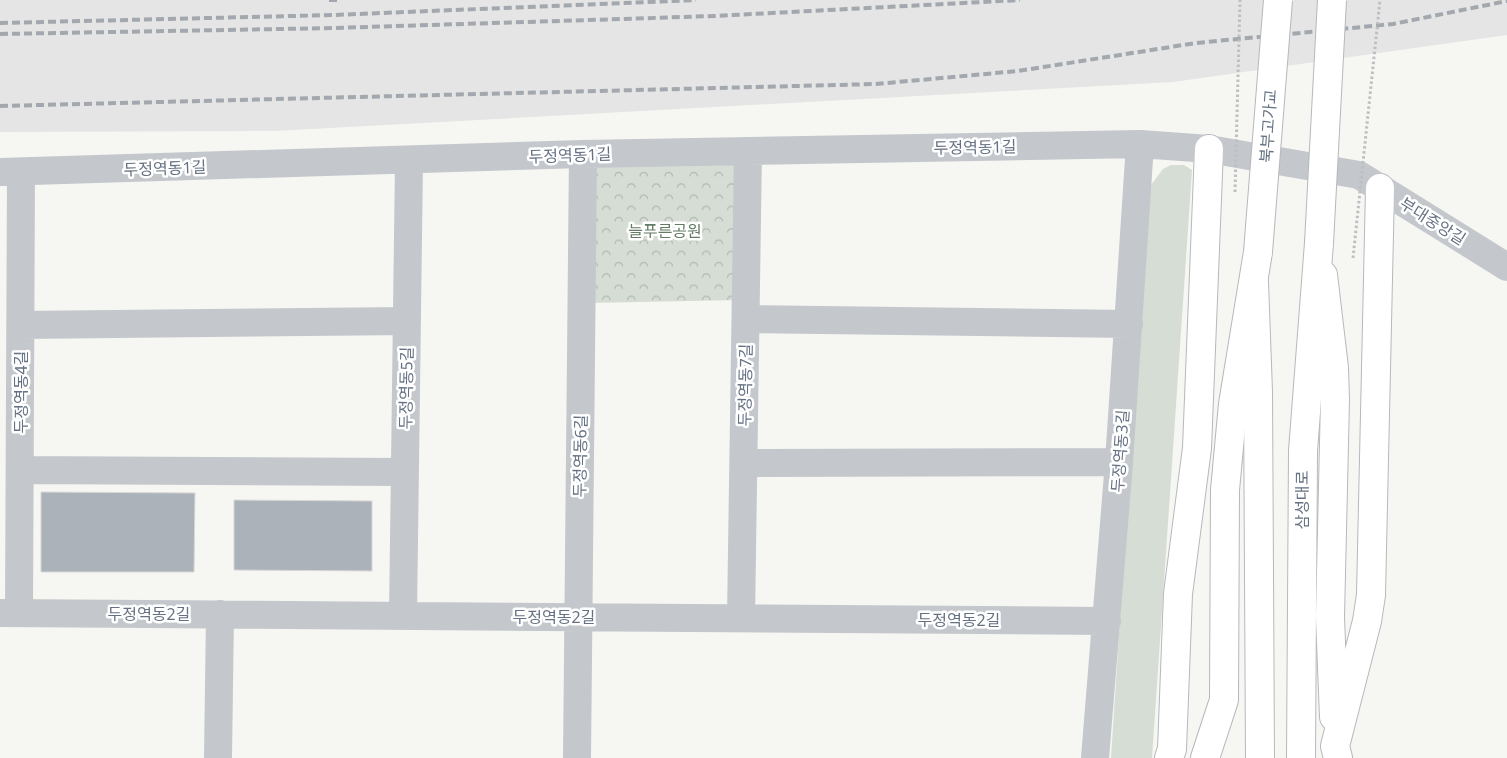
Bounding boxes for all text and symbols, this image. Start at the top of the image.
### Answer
street label: 북부고가교 [1254,89,1282,163]
street label: 두정역동1길 [933,135,1017,159]
street label: 두정역동1길 [528,143,612,167]
street label: 두정역동1길 [123,156,207,180]
street label: 부대중앙길 [1396,192,1470,250]
park label: 늘푸른공원 [628,220,702,242]
street label: 두정역동7길 [733,343,757,427]
street label: 두정역동5길 [394,346,418,430]
street label: 두정역동4길 [10,351,32,433]
street label: 두정역동3길 [1106,409,1134,493]
street label: 두정역동6길 [568,414,592,498]
street label: 삼성대로 [1291,470,1313,529]
street label: 두정역동2길 [108,603,190,625]
street label: 두정역동2길 [513,606,595,628]
street label: 두정역동2길 [918,609,1000,631]

